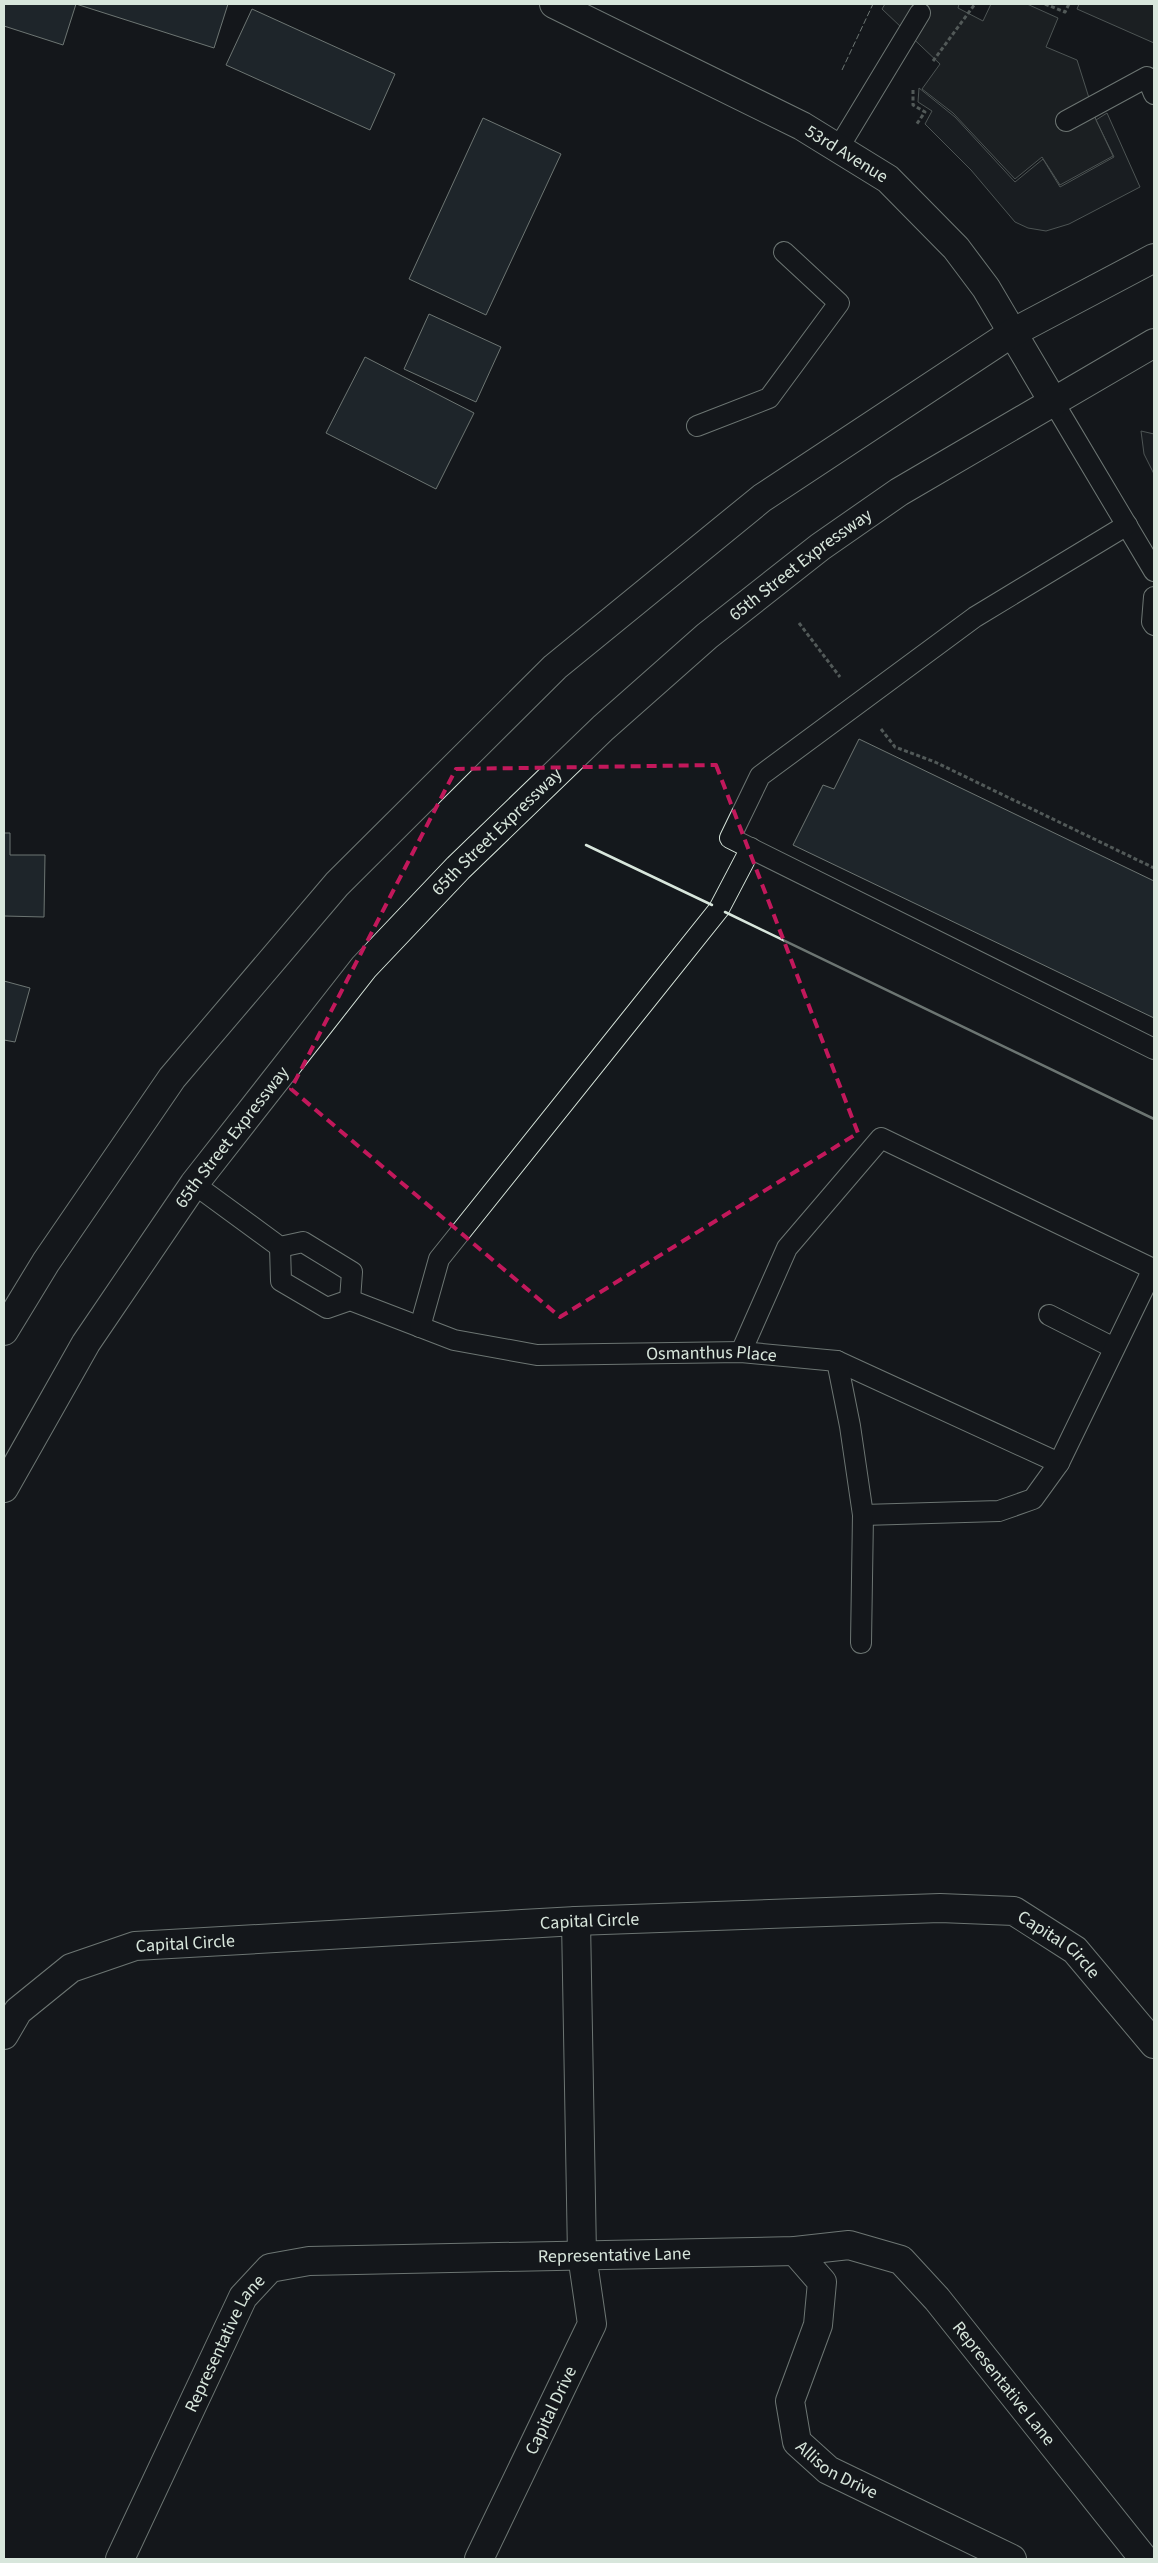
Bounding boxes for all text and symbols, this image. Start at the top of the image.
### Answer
street label: 53rd Avenue [801,119,893,189]
street label: 65th Street Expressway [724,502,877,627]
street label: 65th Street Expressway [426,762,568,901]
street label: 65th Street Expressway [169,1060,295,1213]
street label: Osmanthus Place [646,1339,778,1368]
street label: Capital Circle [1013,1904,1106,1984]
street label: Capital Circle [539,1906,640,1936]
street label: Capital Circle [135,1928,236,1958]
street label: Representative Lane [538,2241,691,2269]
street label: Representative Lane [178,2269,271,2416]
street label: Representative Lane [947,2316,1062,2451]
street label: Capital Drive [518,2362,583,2459]
street label: Allison Drive [790,2434,882,2505]

